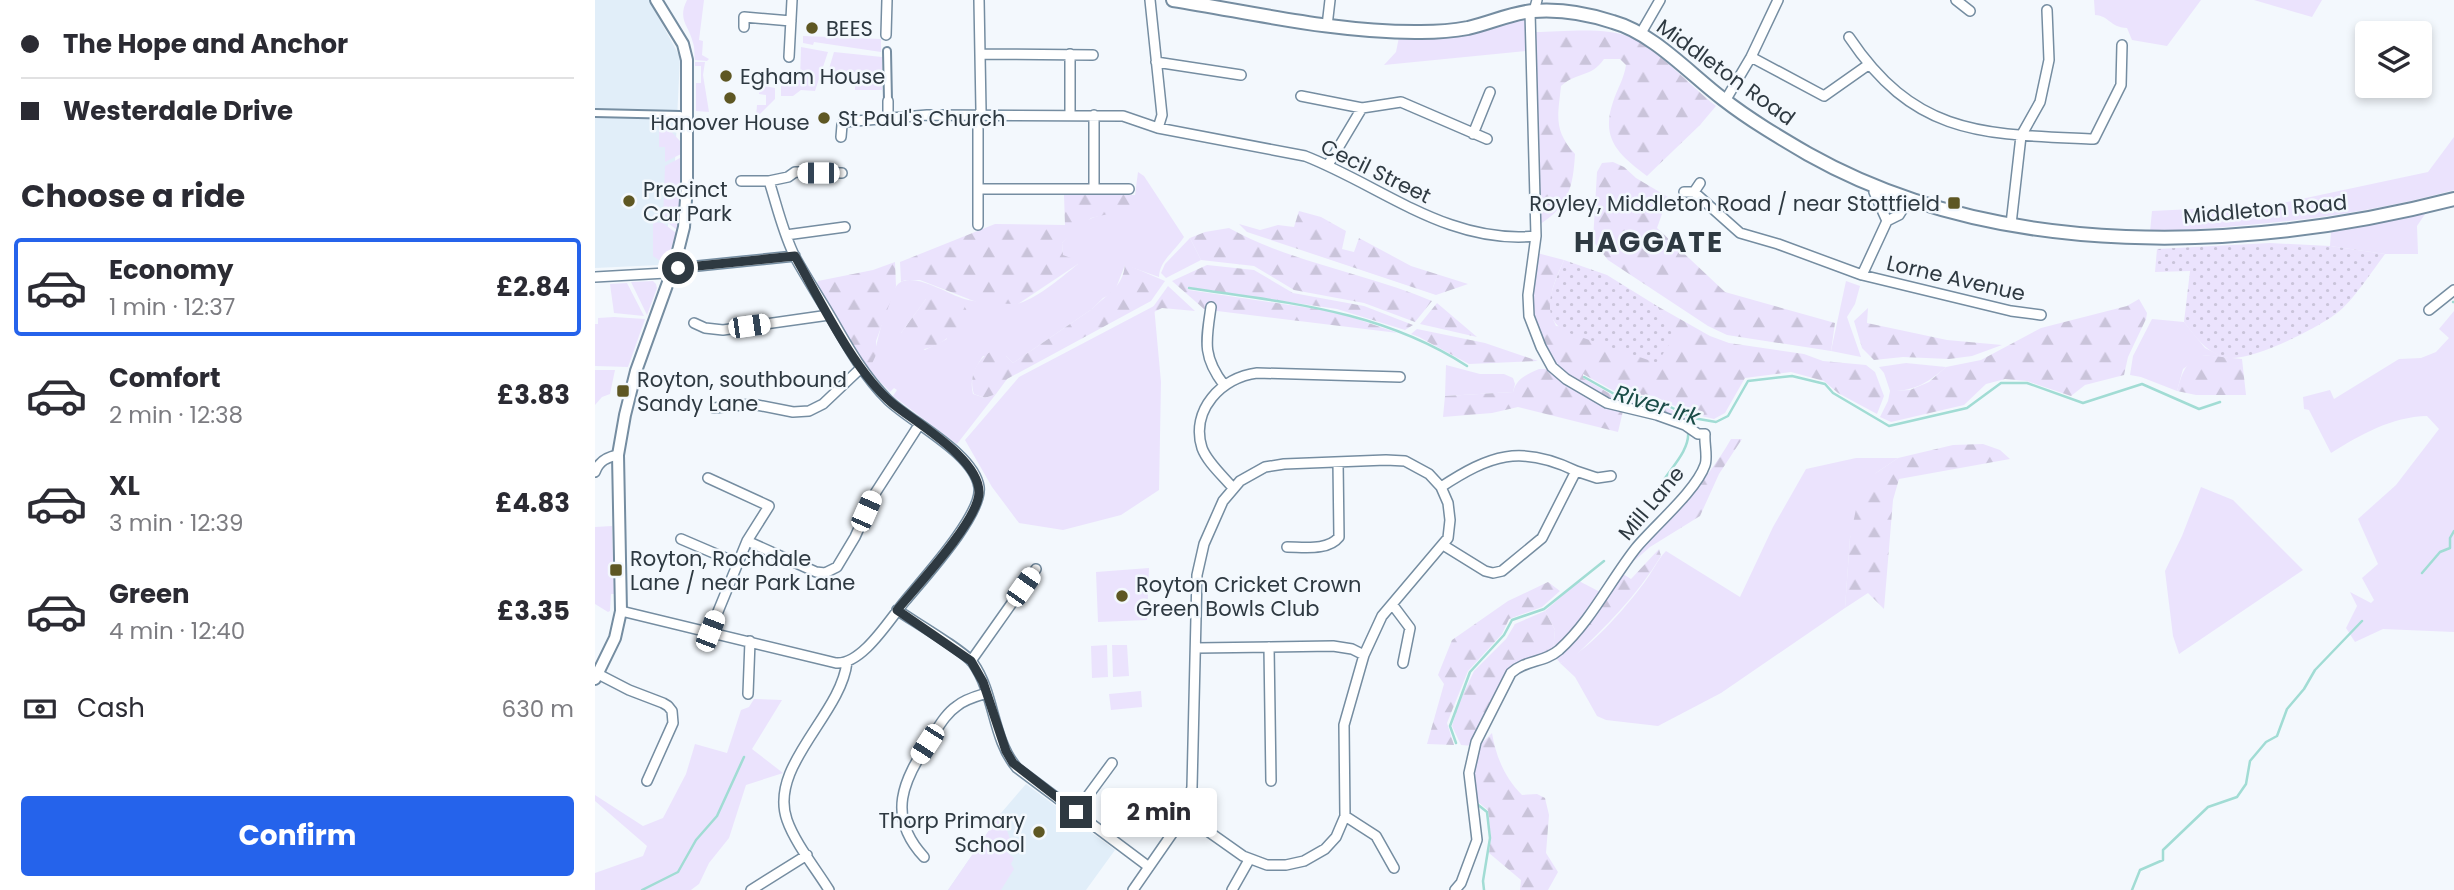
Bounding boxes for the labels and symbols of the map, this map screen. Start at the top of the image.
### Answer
street label: Middleton Road [1651,12,1801,132]
place label: BEES [826,14,873,43]
marker: BEES [804,20,820,36]
place label: Egham House [740,62,885,91]
marker: Egham House [718,68,734,84]
marker: Hanover House [722,90,738,106]
place label: St Paul's Church [838,104,1006,133]
place label: Hanover House [650,108,810,137]
marker: St Paul's Church [816,110,832,126]
street label: Cecil Street [1316,132,1436,210]
car [798,163,840,184]
place label: Precinct Car Park [643,175,732,228]
street label: Middleton Road [2182,187,2348,231]
place label: Royley, Middleton Road / near Stottfield [1529,189,1940,218]
marker: Precinct Car Park [621,193,637,209]
marker: Royley, Middleton Road / near Stottfield [1946,195,1962,211]
district label: HAGGATE [1574,223,1724,262]
street label: Lorne Avenue [1884,248,2028,308]
route start [662,252,694,284]
car [727,313,772,339]
place label: Royton, southbound Sandy Lane [637,365,847,418]
water label: River Irk [1610,377,1705,434]
marker: Royton, southbound Sandy Lane [615,383,631,399]
street label: Mill Lane [1611,460,1691,546]
car [848,488,885,534]
place label: Royton, Rochdale Lane / near Park Lane [630,544,855,597]
marker: Royton, Rochdale Lane / near Park Lane [608,562,624,578]
car [1003,564,1044,610]
place label: Royton Cricket Crown Green Bowls Club [1136,570,1361,623]
marker: Royton Cricket Crown Green Bowls Club [1114,588,1130,604]
car [693,608,728,654]
car [907,721,948,767]
callout: 2 min [1100,788,1216,836]
route end [1060,796,1092,828]
place label: Thorp Primary School [878,806,1025,859]
marker: Thorp Primary School [1031,824,1047,840]

